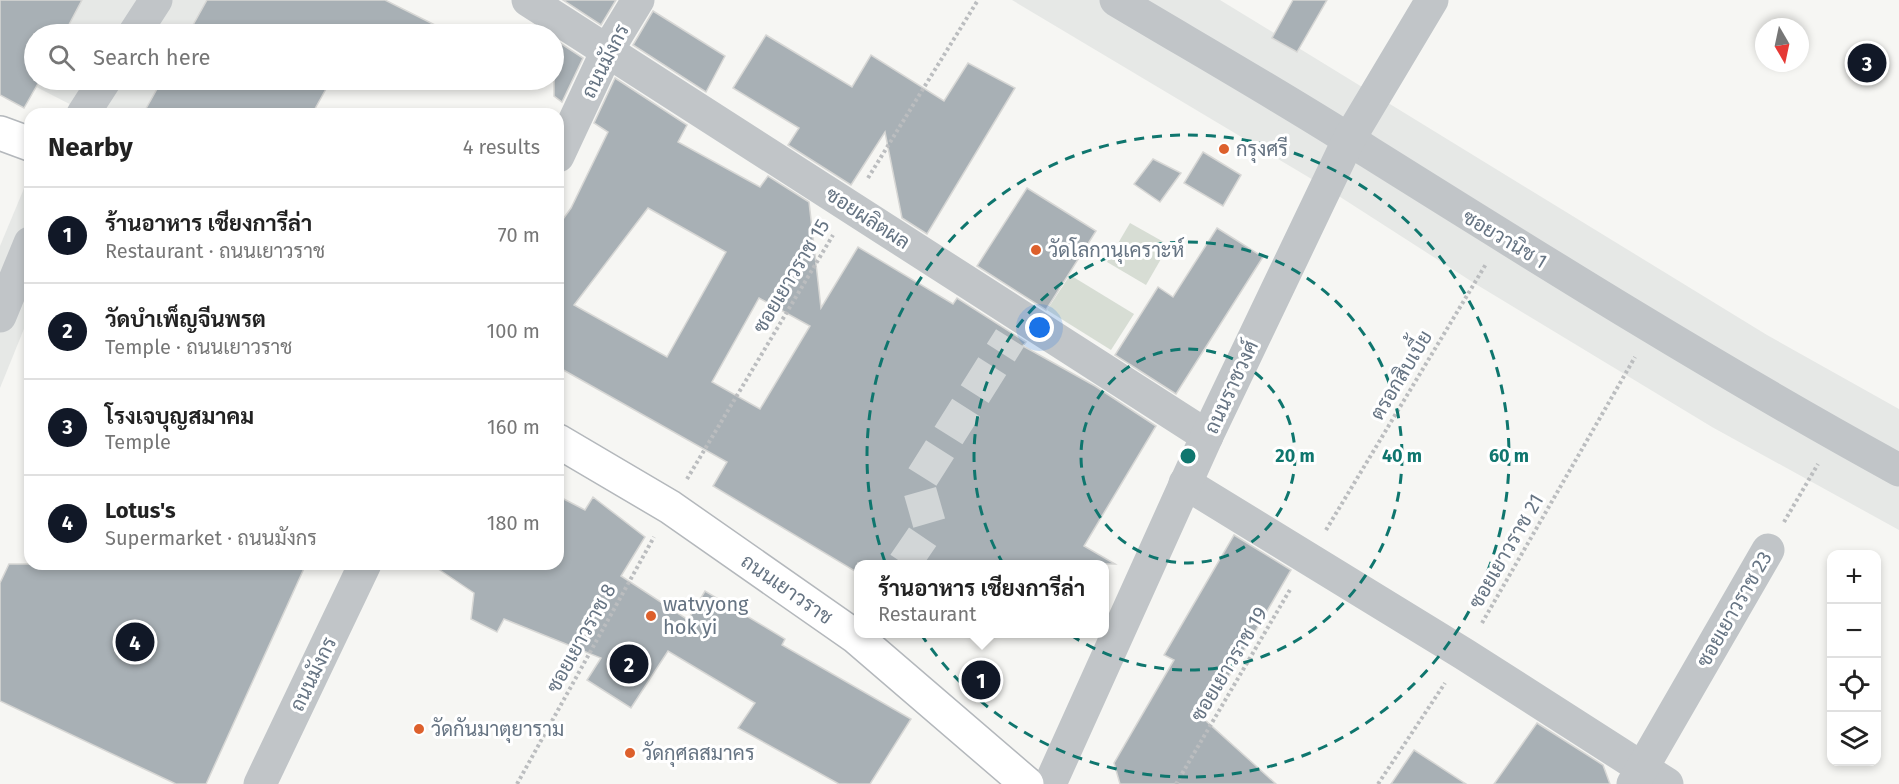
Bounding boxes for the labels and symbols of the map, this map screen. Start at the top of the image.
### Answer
north arrow [1755,18,1809,72]
street label: ถนนมังกร [576,20,634,102]
pin: 3 [1848,40,1886,86]
place label: กรุงศรี [1236,136,1288,163]
marker: กรุงศรี [1217,142,1231,156]
street label: ซอยผลิตผล [821,182,915,254]
street label: ซอยวานิช 1 [1458,204,1552,274]
street label: ซอยเยาวราช 15 [748,215,834,337]
place label: วัดโลกานุเคราะห์ [1048,236,1184,264]
marker: วัดโลกานุเคราะห์ [1029,243,1043,257]
your location [1025,313,1054,342]
street label: ตรอกสิบเบี้ย [1360,323,1437,424]
street label: ถนนราชวงศ์ [1197,336,1263,437]
text: 20 m [1275,445,1315,467]
text: 40 m [1382,445,1422,467]
text: 60 m [1489,445,1529,467]
centre of rings [1178,446,1198,466]
street label: ซอยเยาวราช 21 [1464,490,1548,612]
street label: ซอยเยาวราช 23 [1691,547,1777,671]
street label: ถนนเยาวราช [737,549,837,629]
street label: ซอยเยาวราช 8 [541,579,621,697]
place label: watvyong hok yi [663,592,749,639]
street label: ซอยเยาวราช 19 [1185,603,1273,725]
marker: watvyong hok yi [644,609,658,623]
pin: 4 [116,620,154,664]
street label: ถนนมังกร [285,633,341,715]
pin: 2 [610,642,648,686]
pin: 1 [962,658,1000,702]
place label: วัดกันมาตุยาราม [431,717,564,743]
marker: วัดกันมาตุยาราม [412,722,426,736]
place label: วัดกุศลสมาคร [642,741,755,767]
marker: วัดกุศลสมาคร [623,746,637,760]

